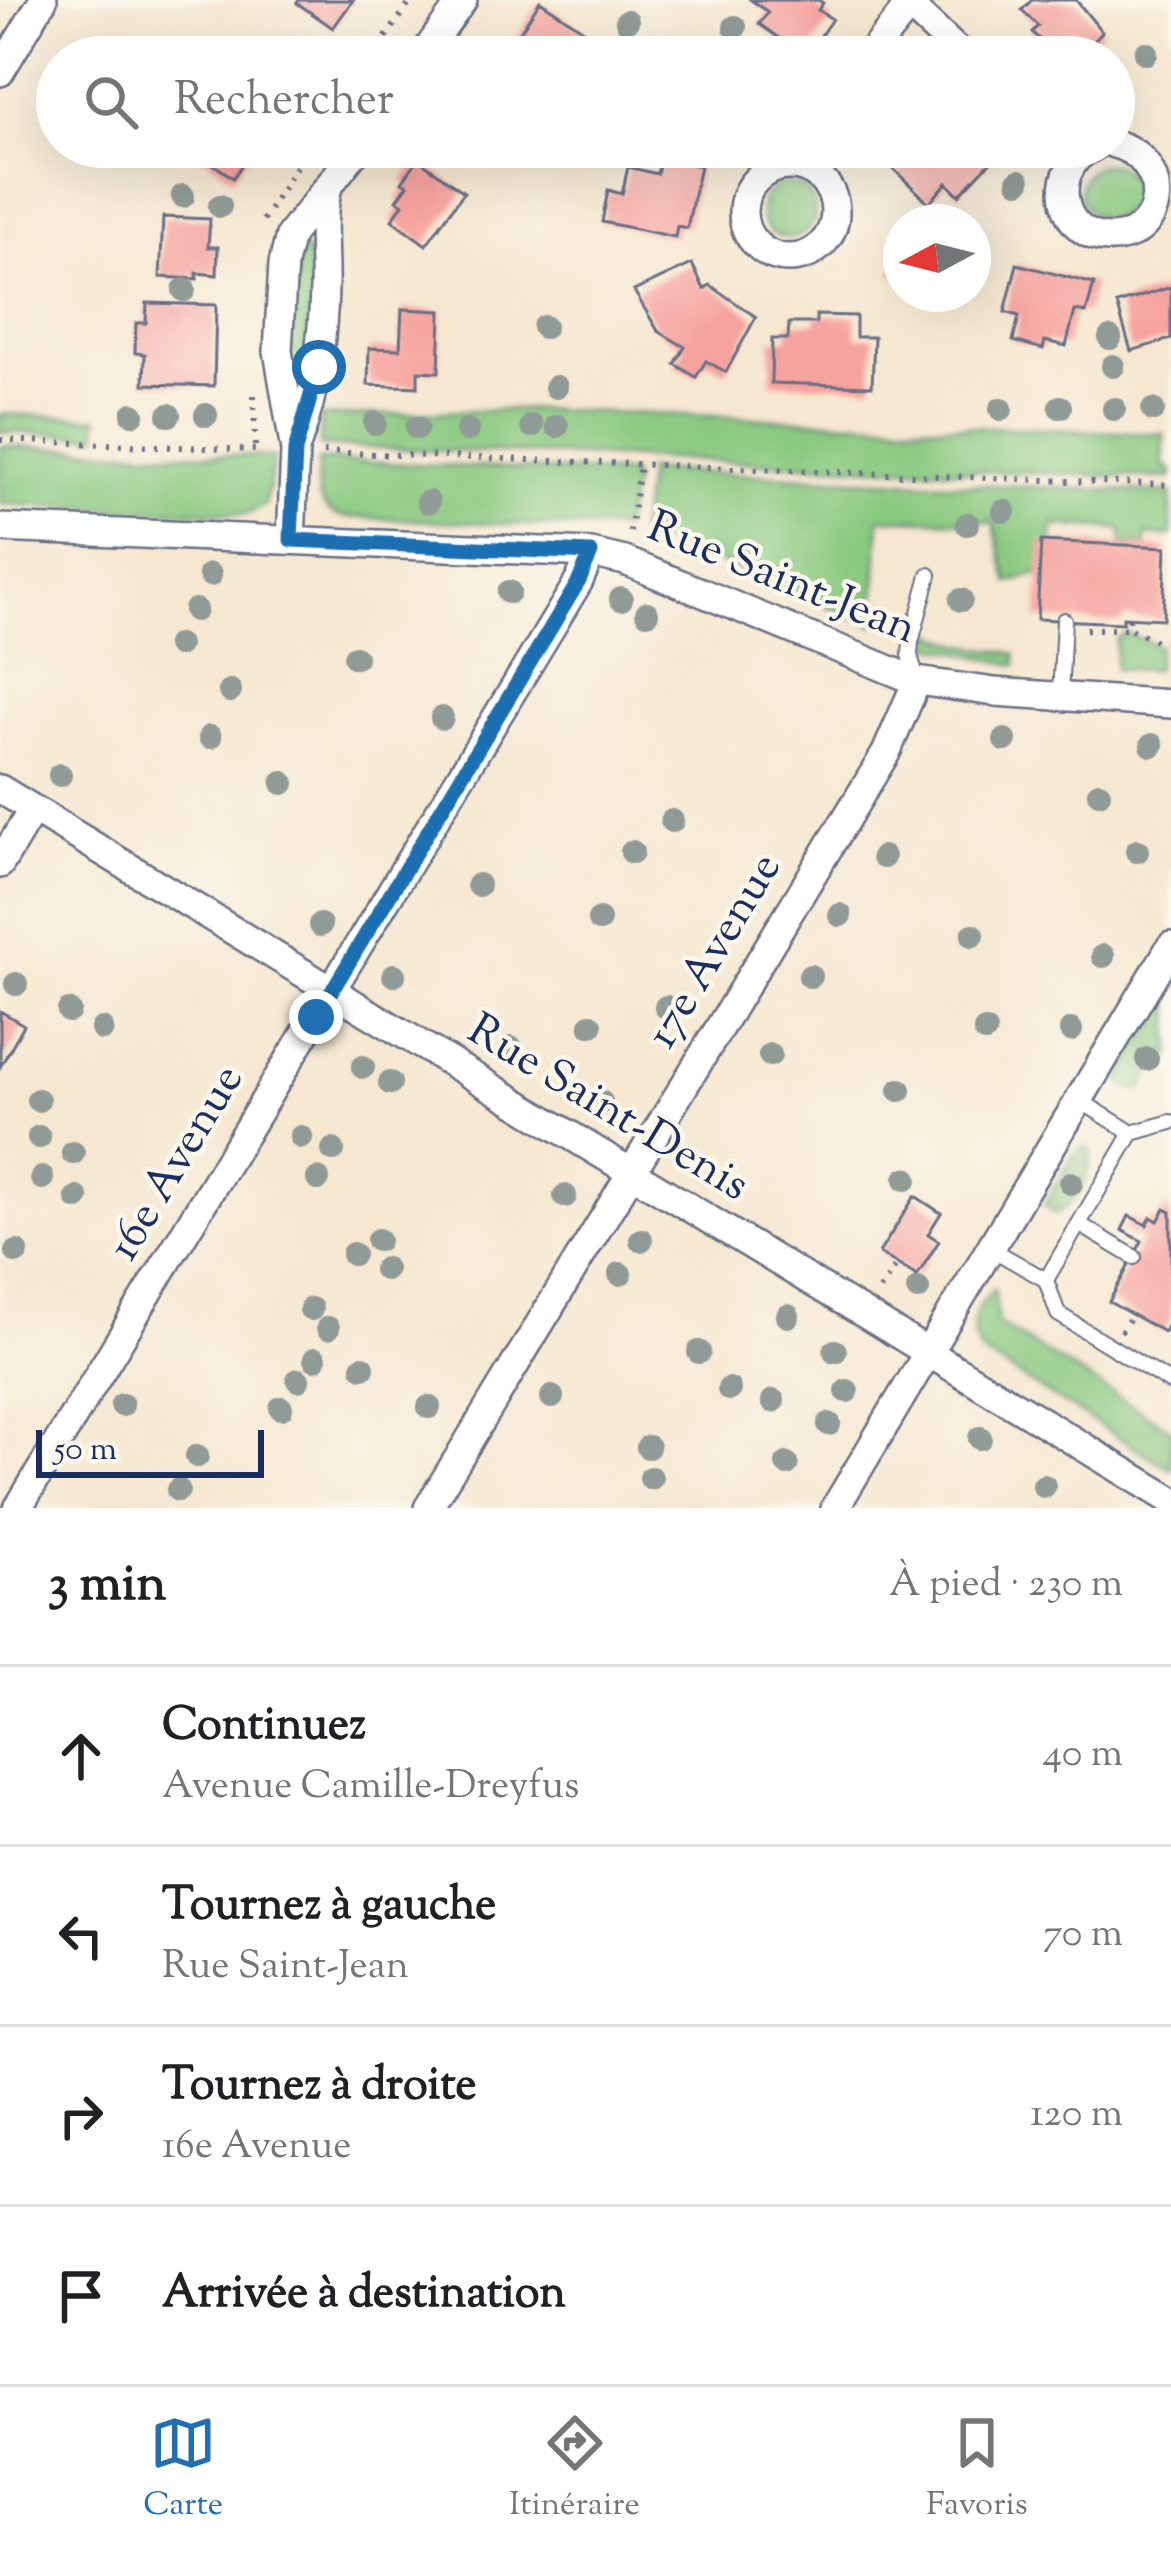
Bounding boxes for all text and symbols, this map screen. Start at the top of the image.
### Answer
search box [36,36,1135,168]
icon: search [78,69,144,135]
text: Rechercher [174,70,394,135]
north arrow [883,204,991,312]
route start [292,340,346,394]
street label: Rue Saint-Jean [637,497,925,663]
street label: 17e Avenue [632,842,800,1062]
route end [289,990,343,1044]
street label: Rue Saint-Denis [454,1000,760,1220]
street label: 16e Avenue [94,1054,262,1274]
scale bar [36,1424,264,1477]
text: 50 m [54,1427,117,1475]
text: 3 min [48,1550,166,1623]
text: À pied · 230 m [889,1558,1123,1614]
text: Continuez [162,1695,366,1760]
icon: ahead [48,1723,114,1789]
text: 40 m [1043,1728,1123,1784]
text: Avenue Camille-Dreyfus [162,1760,579,1816]
text: Tournez à gauche [162,1875,496,1940]
icon: left [48,1903,114,1969]
text: 70 m [1043,1908,1123,1964]
text: Rue Saint-Jean [162,1940,409,1996]
text: Tournez à droite [162,2055,477,2120]
icon: right [48,2083,114,2149]
text: 120 m [1030,2088,1123,2144]
text: 16e Avenue [162,2120,351,2176]
icon: arrive [48,2263,114,2329]
text: Arrivée à destination [162,2263,566,2328]
tab: Carte [143,2410,223,2530]
tab: Itinéraire [509,2410,640,2530]
tab: Favoris [926,2410,1028,2530]

